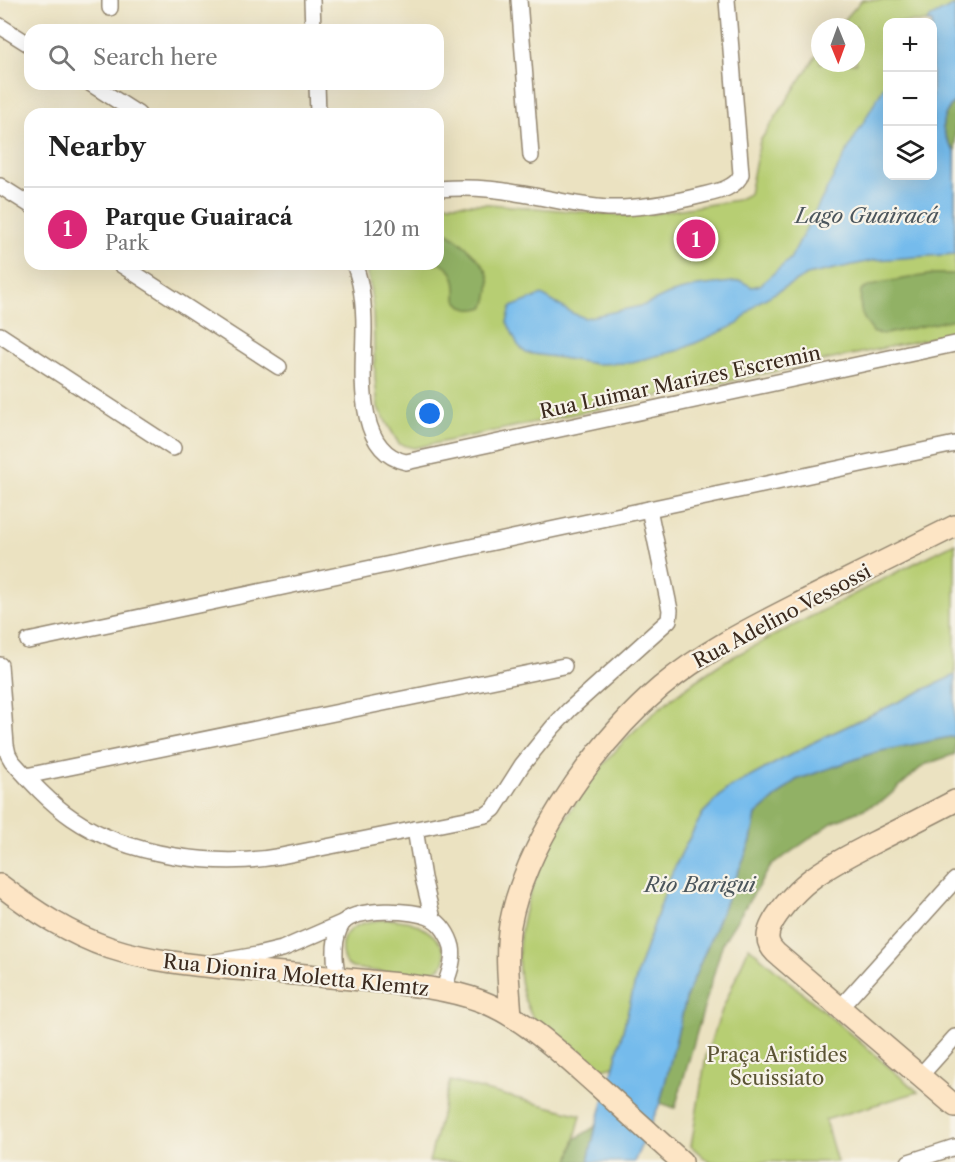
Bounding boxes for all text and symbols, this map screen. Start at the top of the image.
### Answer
north arrow [811,18,865,72]
map controls [883,18,937,180]
button: + [883,18,937,72]
search box [24,24,444,90]
icon: search [45,41,78,74]
text: Search here [93,44,218,71]
button: − [883,72,937,126]
button: layers [883,126,937,180]
text: Nearby [48,131,146,163]
water label: Lago Guairacá [793,203,939,228]
text: Parque Guairacá [105,204,292,231]
pin: 1 [676,216,716,262]
text: 1 [63,217,72,241]
text: 120 m [363,217,420,241]
text: Park [105,231,148,255]
street label: Rua Luimar Marizes Escremin [537,340,823,424]
your location [415,399,444,428]
street label: Rua Adelino Vessossi [689,559,875,673]
water label: Rio Barigui [643,872,757,897]
street label: Rua Dionira Moletta Klemtz [162,949,430,1001]
park label: Praça Aristides Scuissiato [707,1043,847,1090]

